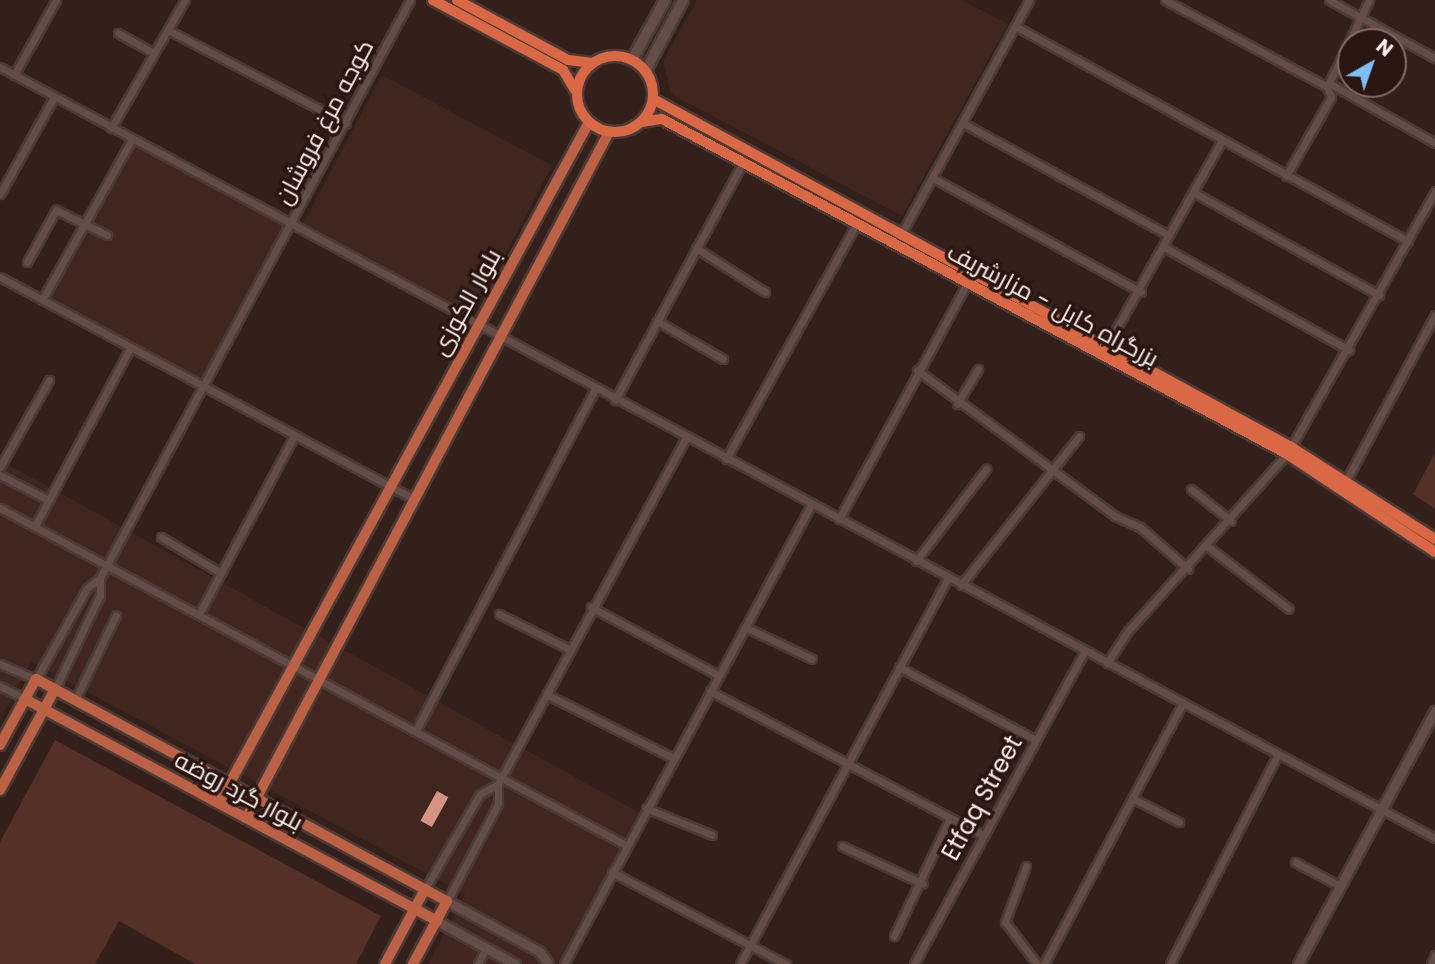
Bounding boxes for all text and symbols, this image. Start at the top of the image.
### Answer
north arrow [1337,28,1407,98]
text: N [1370,33,1399,63]
street label: كوجه مرغ فروشان [268,35,380,209]
street label: بزرگراه کابل - مزارشریف [942,237,1164,373]
street label: بلوار الکوزی [425,244,507,360]
street label: Etfaq Street [936,731,1028,865]
street label: بلوار گرد روضه [170,745,308,837]

